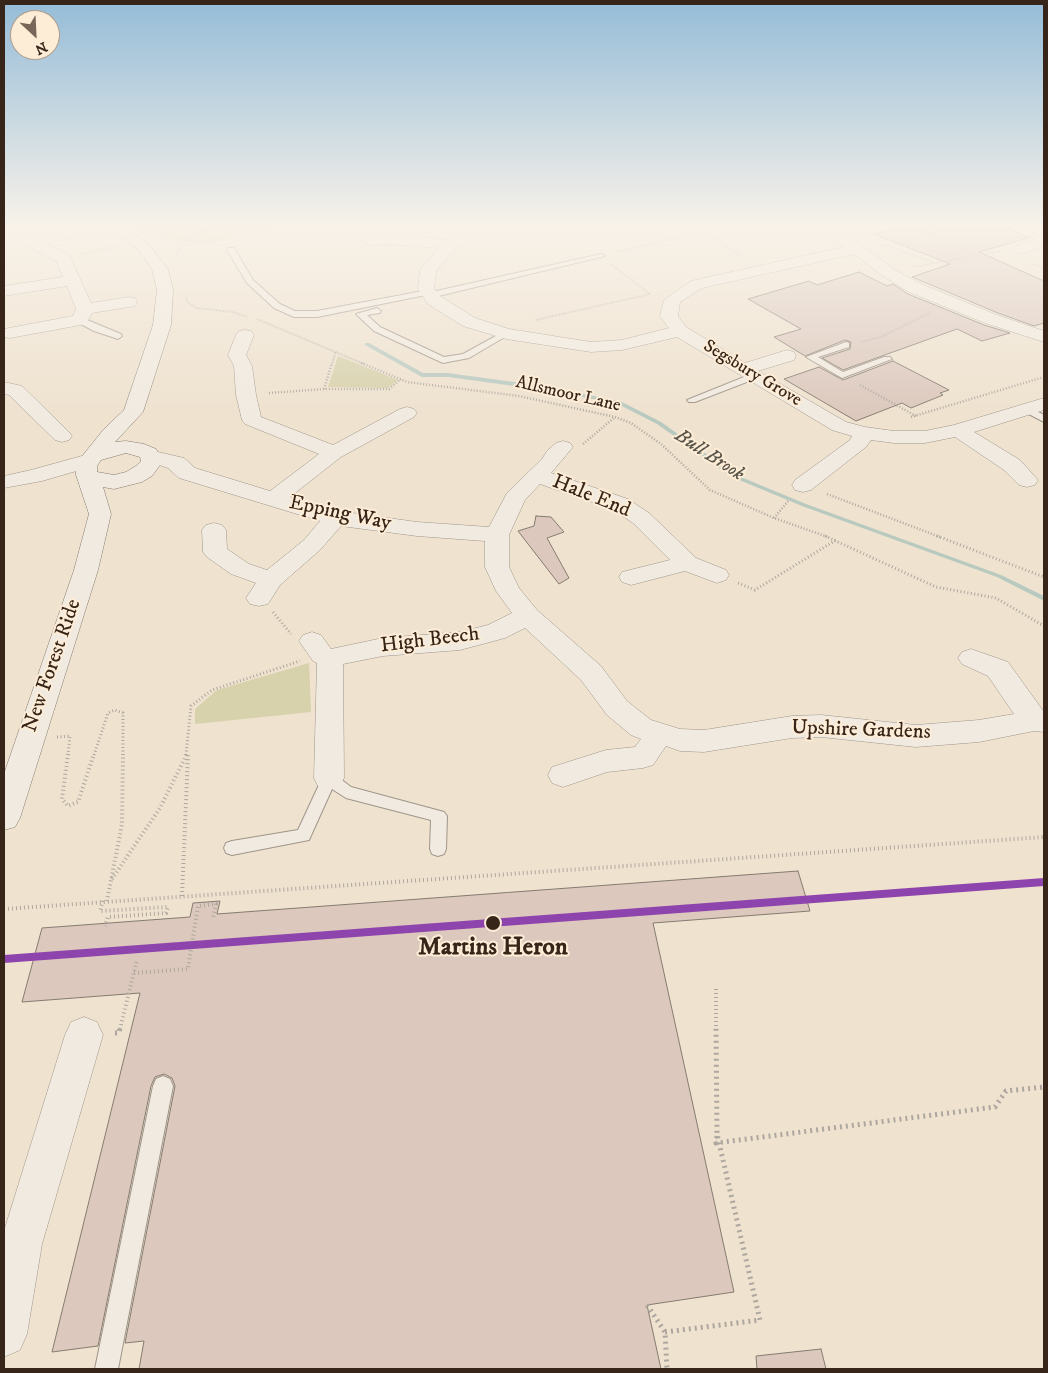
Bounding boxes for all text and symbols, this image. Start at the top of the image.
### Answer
north arrow [10,10,60,60]
text: N [32,37,50,58]
street label: Segsbury Grove [699,336,805,412]
street label: Allsmoor Lane [513,372,623,418]
water label: Bull Brook [670,425,748,487]
street label: Hale End [548,470,634,524]
street label: Epping Way [287,491,393,537]
street label: New Forest Ride [18,596,88,736]
street label: High Beech [379,622,481,660]
street label: Upshire Gardens [791,716,931,746]
marker: Martins Heron [484,914,502,932]
place label: Martins Heron [418,934,568,964]

